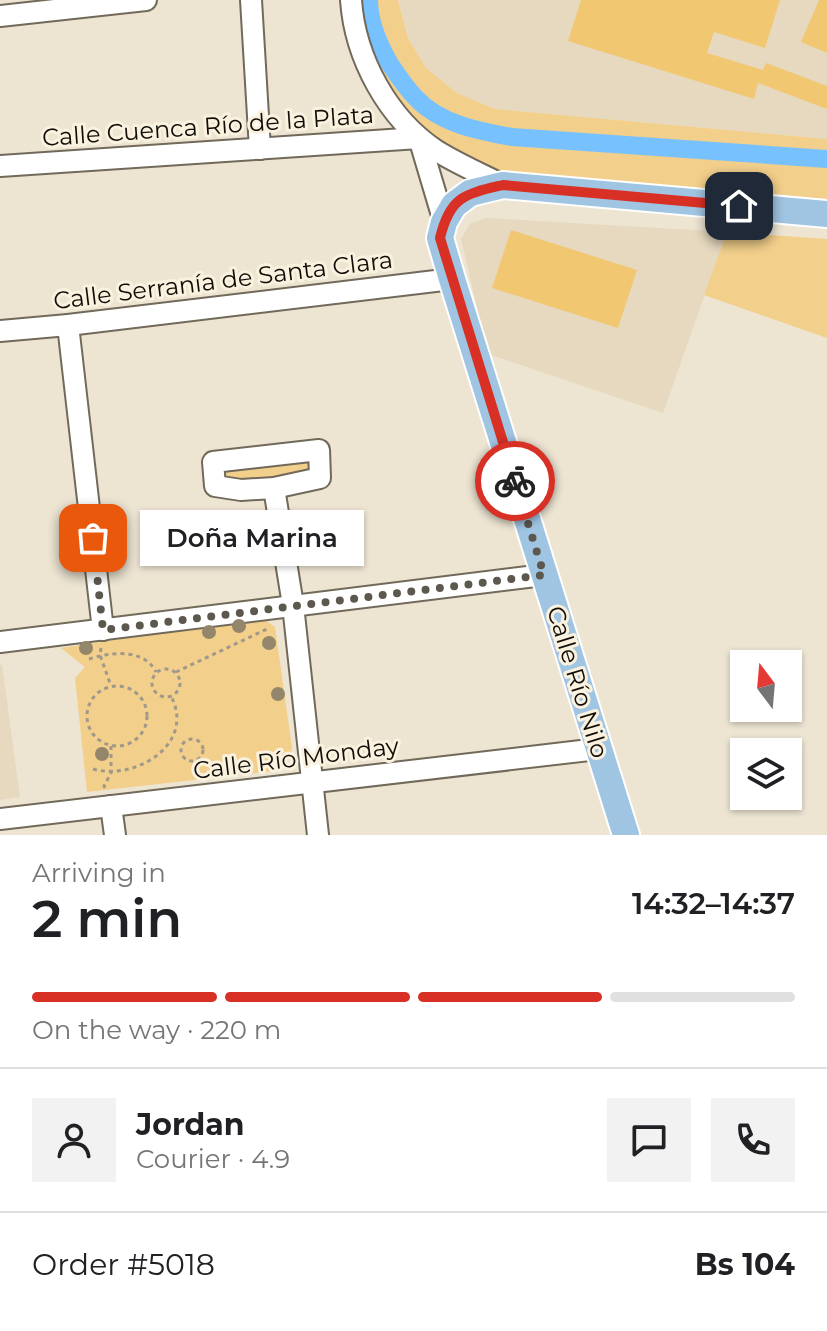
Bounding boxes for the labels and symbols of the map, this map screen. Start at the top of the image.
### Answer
street label: Calle Cuenca Río de la Plata [41,100,375,152]
pin [705,172,773,240]
street label: Calle Serranía de Santa Clara [52,245,394,315]
courier [475,441,555,521]
pin [59,504,127,572]
callout: Doña Marina [141,510,365,566]
street label: Calle Río Nilo [541,603,615,761]
north arrow [730,650,802,722]
street label: Calle Río Monday [192,731,400,785]

